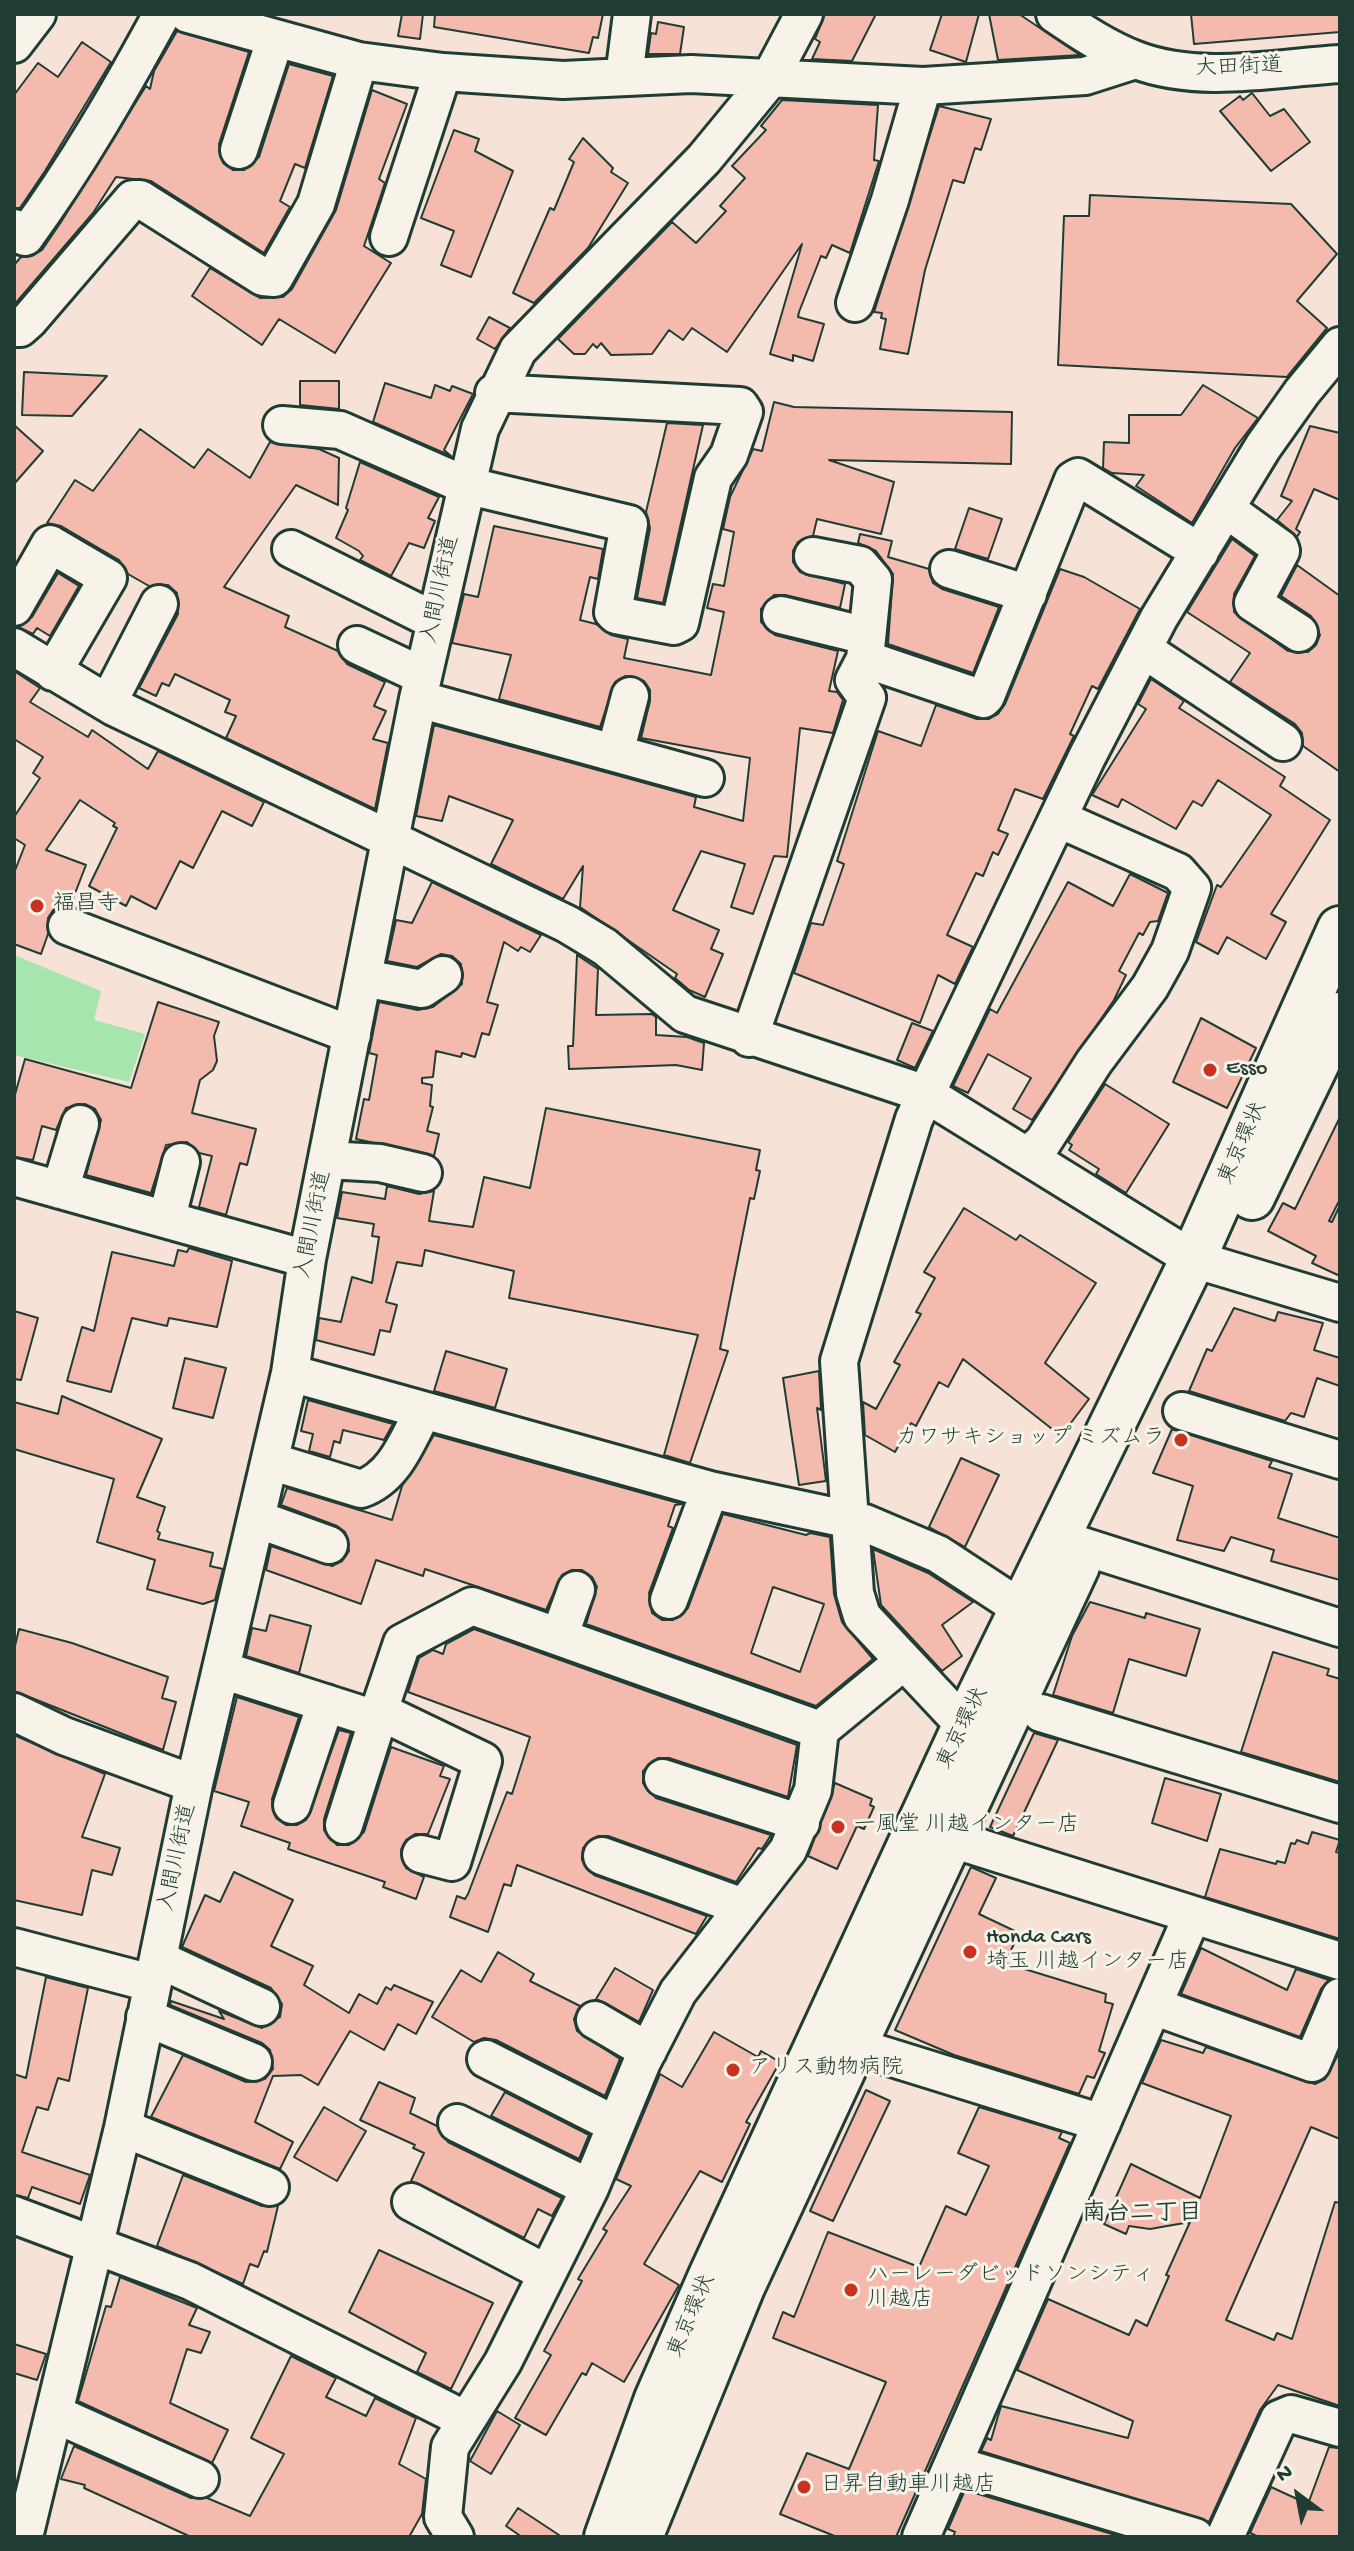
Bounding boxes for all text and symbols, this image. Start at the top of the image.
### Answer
street label: 大田街道 [1195,54,1283,84]
street label: 入間川街道 [418,533,466,647]
place label: 福昌寺 [53,893,119,919]
marker: 福昌寺 [28,897,46,915]
place label: Esso [1226,1057,1267,1083]
marker: Esso [1201,1061,1219,1079]
street label: 東京環状 [1214,1098,1274,1190]
street label: 入間川街道 [292,1168,338,1282]
place label: カワサキショップ ミズムラ [896,1427,1165,1453]
marker: カワサキショップ ミズムラ [1172,1431,1190,1449]
street label: 東京環状 [933,1684,995,1774]
street label: 入間川街道 [155,1801,203,1915]
place label: 一風堂 川越インター店 [854,1814,1079,1840]
marker: 一風堂 川越インター店 [829,1818,847,1836]
place label: Honda Cars 埼玉 川越インター店 [986,1926,1189,1978]
marker: Honda Cars 埼玉 川越インター店 [961,1943,979,1961]
place label: アリス動物病院 [749,2057,903,2083]
marker: アリス動物病院 [724,2061,742,2079]
district label: 南台二丁目 [1082,2201,1202,2229]
place label: ハーレーダビッドソンシティ 川越店 [867,2264,1154,2316]
street label: 東京環状 [664,2271,722,2363]
marker: ハーレーダビッドソンシティ 川越店 [842,2281,860,2299]
north arrow [1258,2455,1338,2535]
text: N [1272,2460,1298,2489]
place label: 日昇自動車川越店 [820,2474,996,2500]
marker: 日昇自動車川越店 [795,2478,813,2496]

